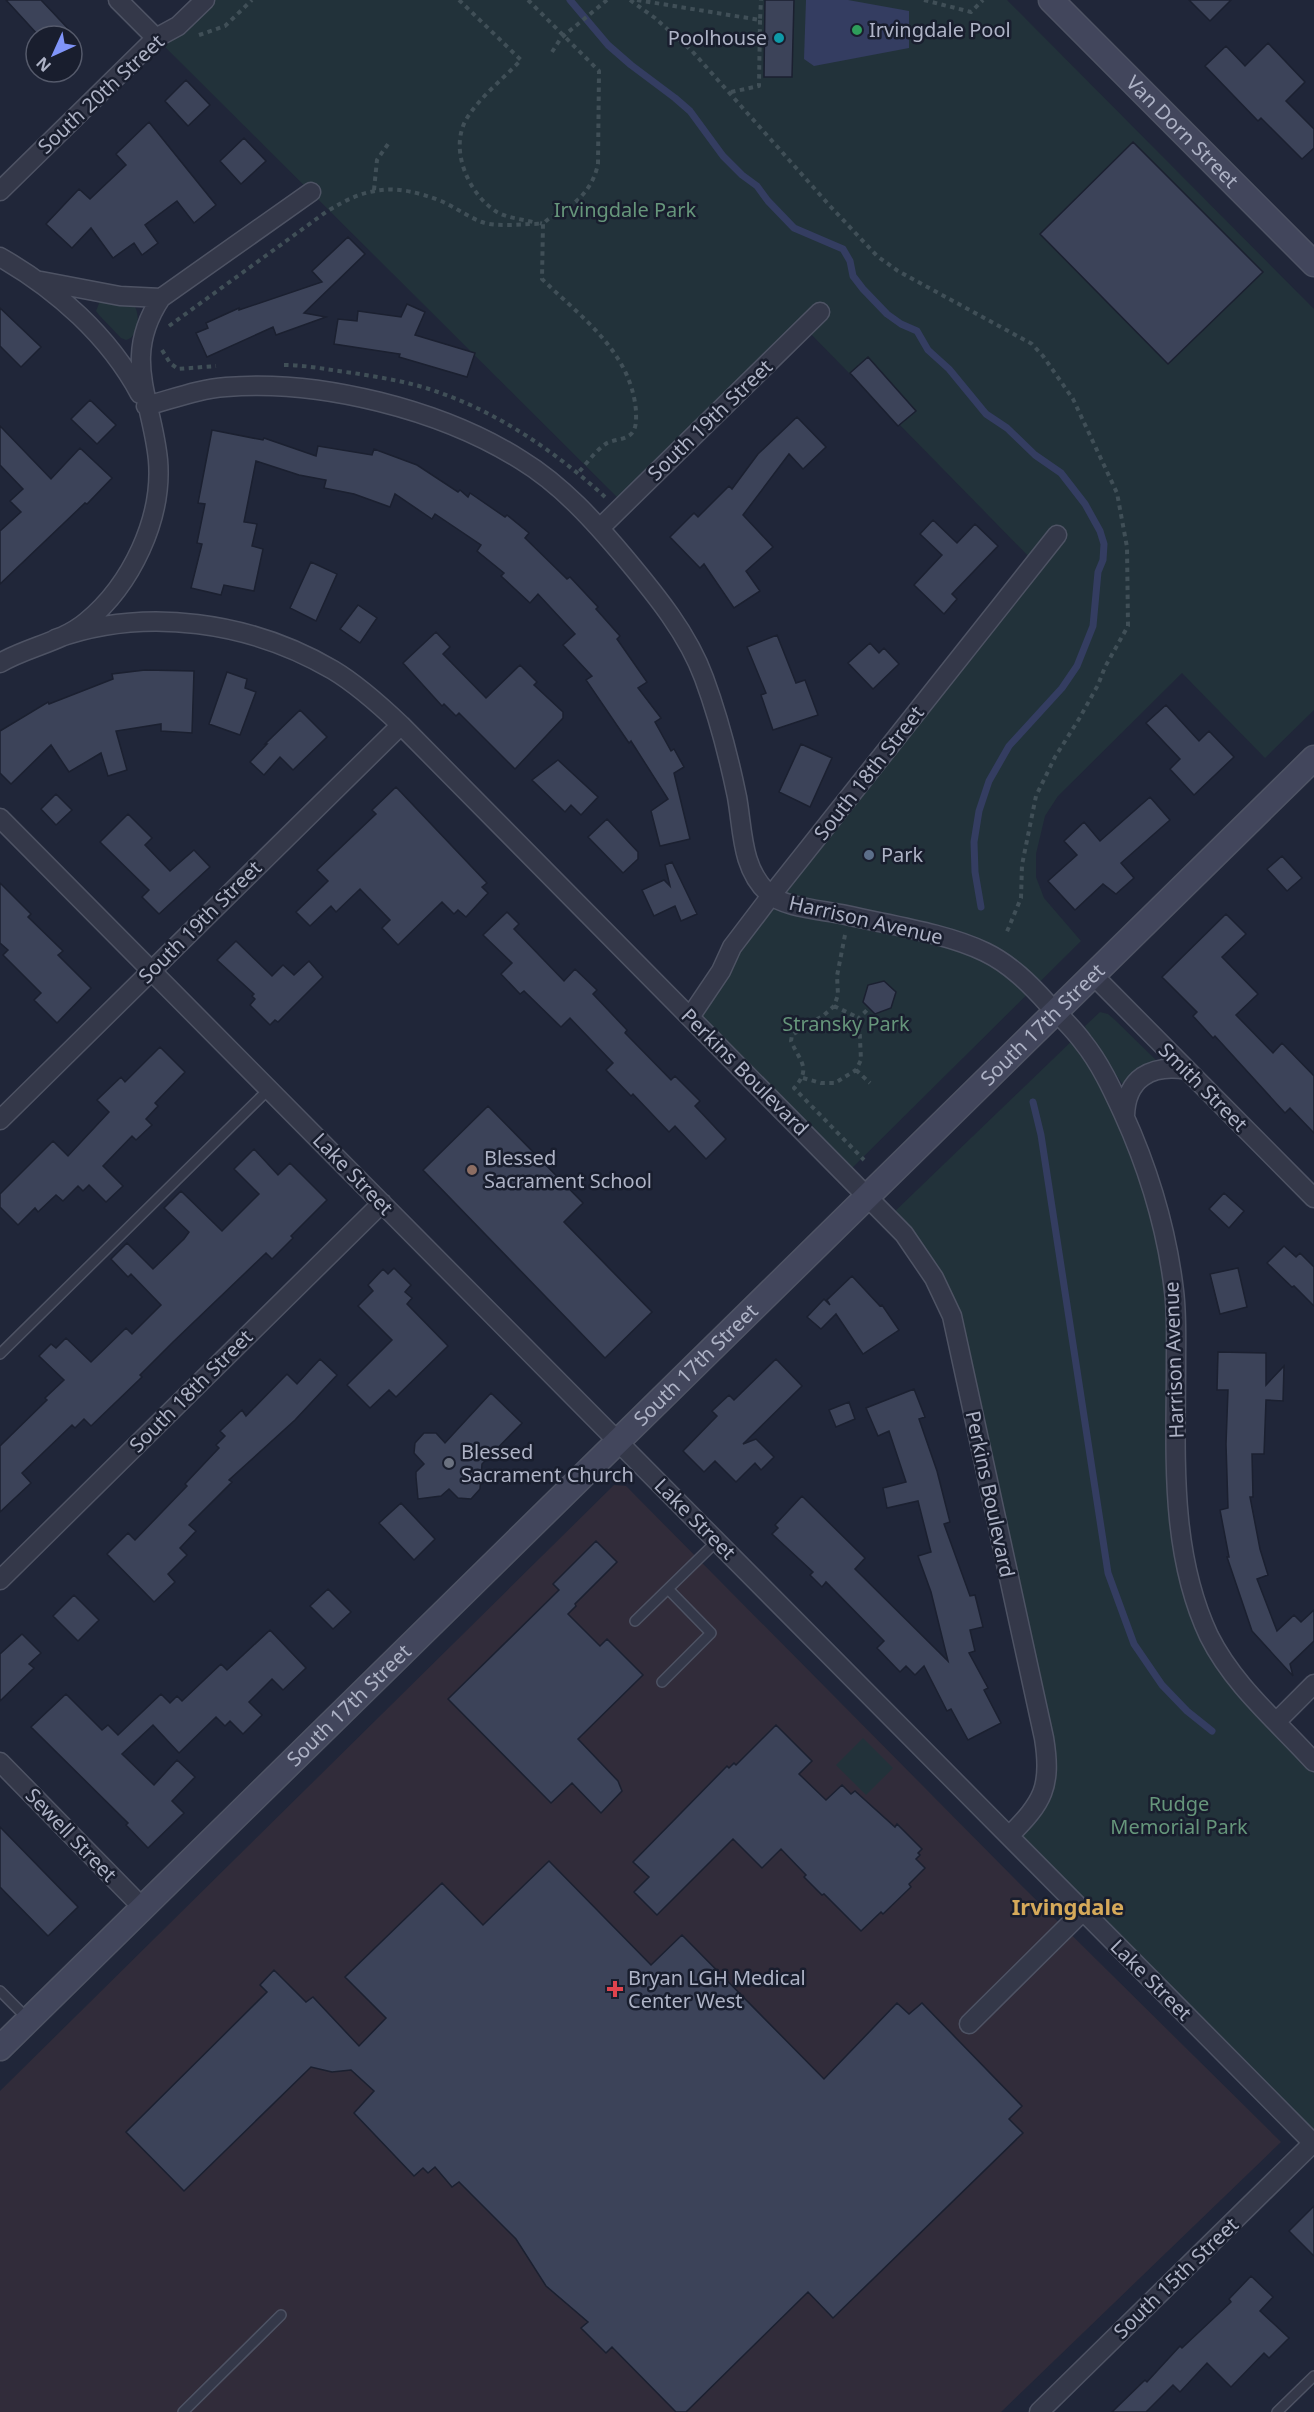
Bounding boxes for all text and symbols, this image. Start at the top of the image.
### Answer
place label: Irvingdale Pool [869,16,1011,43]
marker: Irvingdale Pool [850,23,864,37]
north arrow [24,24,84,84]
place label: Poolhouse [668,24,767,51]
street label: South 20th Street [32,28,170,159]
marker: Poolhouse [772,31,786,45]
text: N [31,52,56,77]
street label: Van Dorn Street [1121,69,1245,194]
park label: Irvingdale Park [554,196,697,223]
street label: South 19th Street [641,353,778,486]
street label: South 18th Street [808,700,930,846]
place label: Park [881,841,924,868]
marker: Park [862,848,876,862]
street label: South 19th Street [132,854,267,989]
street label: Harrison Avenue [786,889,946,950]
street label: South 17th Street [974,957,1110,1091]
street label: Perkins Boulevard [676,1002,815,1141]
park label: Stransky Park [782,1010,910,1037]
street label: Smith Street [1153,1036,1254,1137]
street label: Lake Street [307,1127,399,1221]
place label: Blessed Sacrament School [484,1144,652,1194]
marker: Blessed Sacrament School [465,1163,479,1177]
street label: Harrison Avenue [1157,1281,1190,1439]
street label: South 17th Street [627,1298,763,1432]
street label: South 18th Street [123,1323,258,1458]
street label: Perkins Boulevard [960,1408,1021,1580]
place label: Blessed Sacrament Church [461,1438,634,1488]
marker: Blessed Sacrament Church [442,1456,456,1470]
street label: Lake Street [649,1472,742,1565]
street label: South 17th Street [281,1638,417,1772]
street label: Sewell Street [20,1782,123,1887]
park label: Rudge Memorial Park [1110,1790,1248,1840]
district label: Irvingdale [1012,1891,1124,1921]
street label: Lake Street [1105,1933,1198,2026]
place label: Bryan LGH Medical Center West [628,1964,806,2014]
marker: Bryan LGH Medical Center West [606,1980,624,1998]
street label: South 15th Street [1107,2211,1244,2344]

